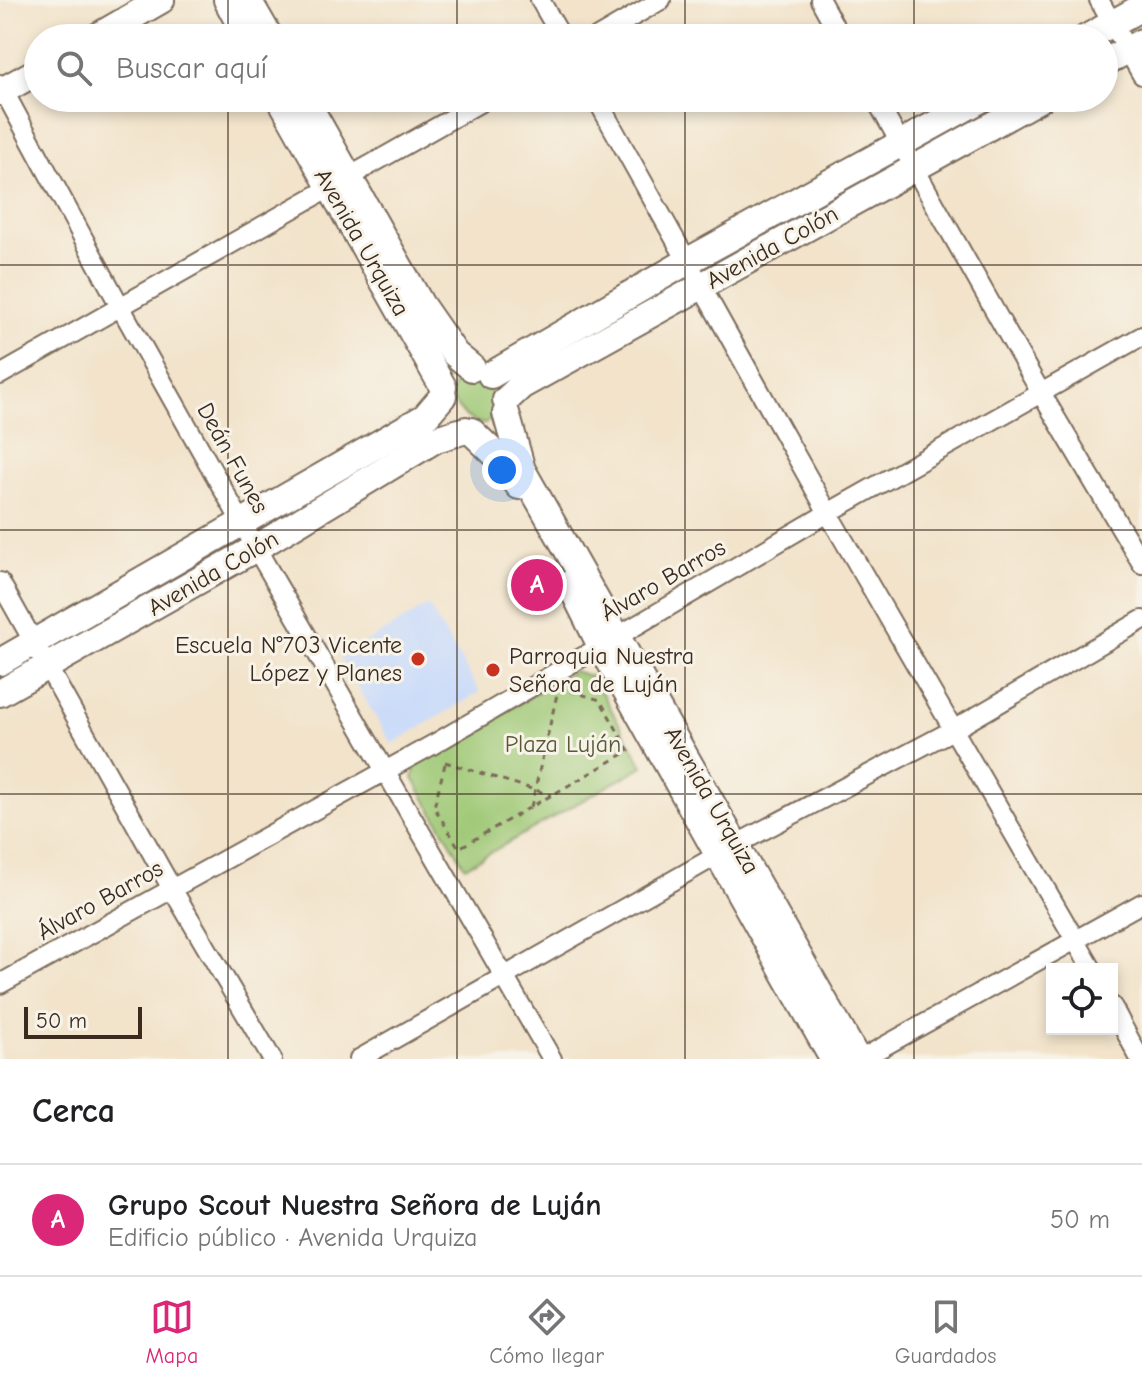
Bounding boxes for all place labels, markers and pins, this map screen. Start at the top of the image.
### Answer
pin: A [511,555,563,615]
place label: Escuela N°703 Vicente López y Planes [175,631,402,687]
place label: Parroquia Nuestra Señora de Luján [509,642,694,698]
marker: Escuela N°703 Vicente López y Planes [409,650,427,668]
marker: Parroquia Nuestra Señora de Luján [484,661,502,679]

